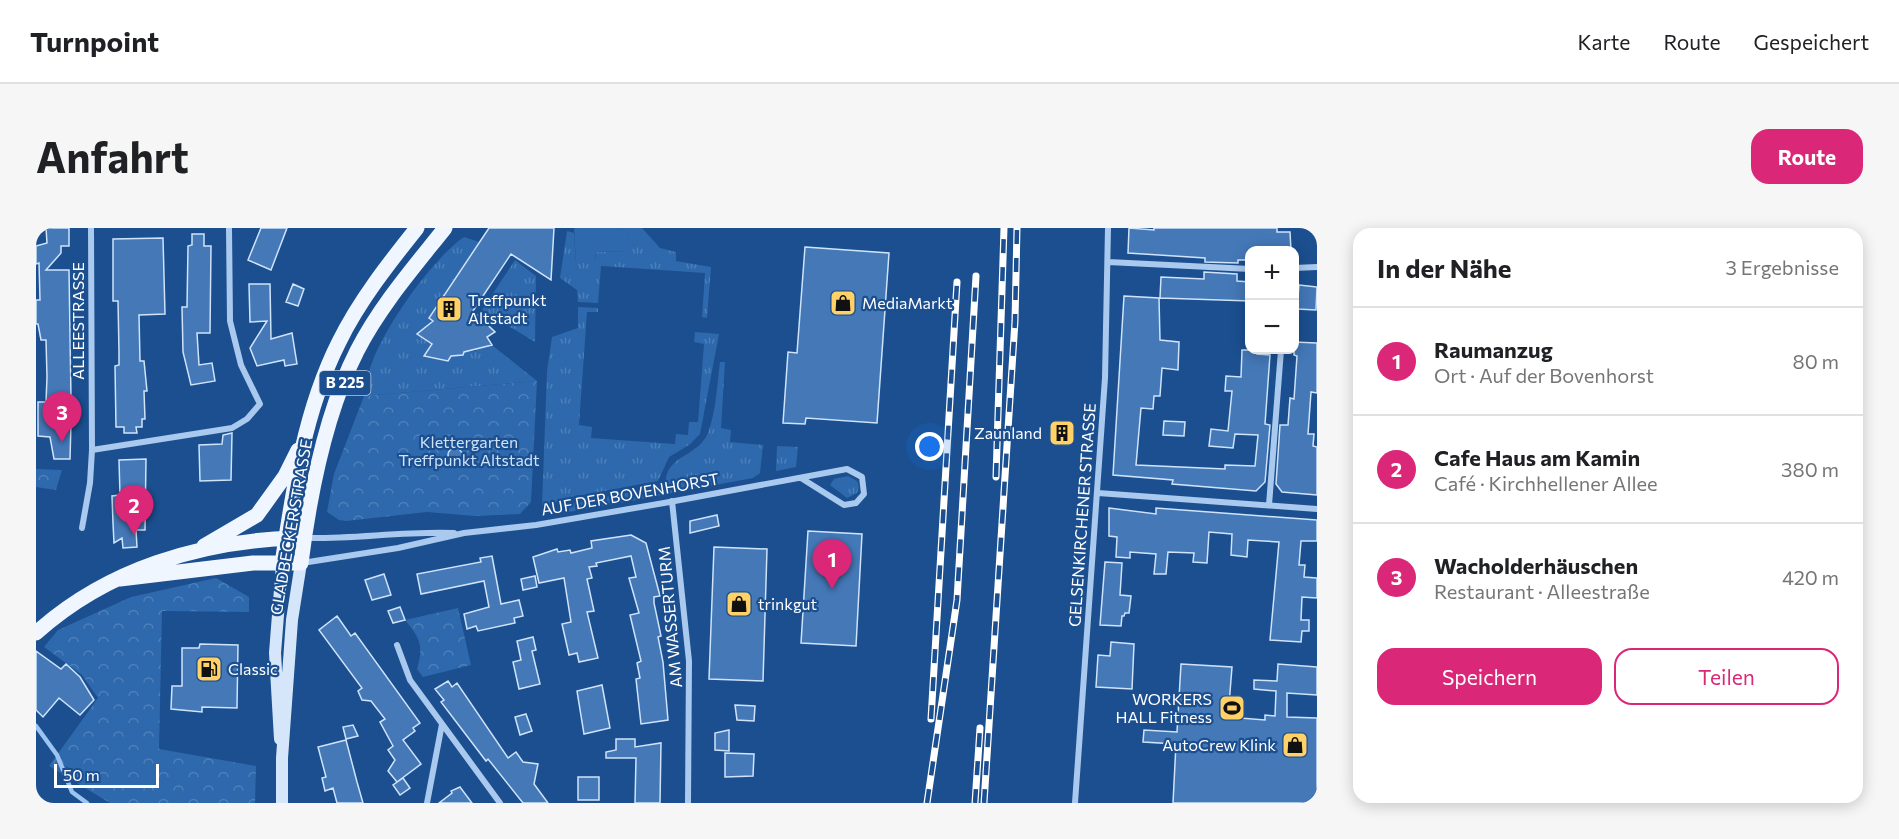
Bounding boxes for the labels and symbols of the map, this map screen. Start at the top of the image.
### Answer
street label: ALLEESTRASSE [68,262,87,380]
shop icon: MediaMarkt [828,288,858,318]
place label: Treffpunkt Altstadt [468,290,547,327]
place label: MediaMarkt [862,293,953,312]
building icon: Treffpunkt Altstadt [434,294,464,324]
road number: B 225 [320,371,370,395]
pin: 3 [42,392,82,442]
street label: GELSENKIRCHENER STRASSE [1064,402,1099,627]
building icon: Zaunland [1047,418,1077,448]
place label: Zaunland [974,423,1042,442]
park label: Klettergarten Treffpunkt Altstadt [398,432,540,469]
your location [915,432,944,461]
street label: GLADBECKER STRASSE [266,438,315,616]
street label: AUF DER BOVENHORST [539,468,720,519]
pin: 2 [114,486,154,535]
pin: 1 [812,540,852,589]
street label: AM WASSERTURM [654,545,685,689]
shop icon: trinkgut [724,589,754,619]
place label: trinkgut [758,594,818,613]
fuel station icon: Classic [194,654,224,684]
place label: Classic [228,659,278,678]
place label: WORKERS HALL Fitness [1116,689,1212,726]
sports icon: WORKERS HALL Fitness [1217,693,1247,723]
shop icon: AutoCrew Klink [1280,730,1310,760]
place label: AutoCrew Klink [1162,735,1276,754]
scale bar [54,761,159,788]

